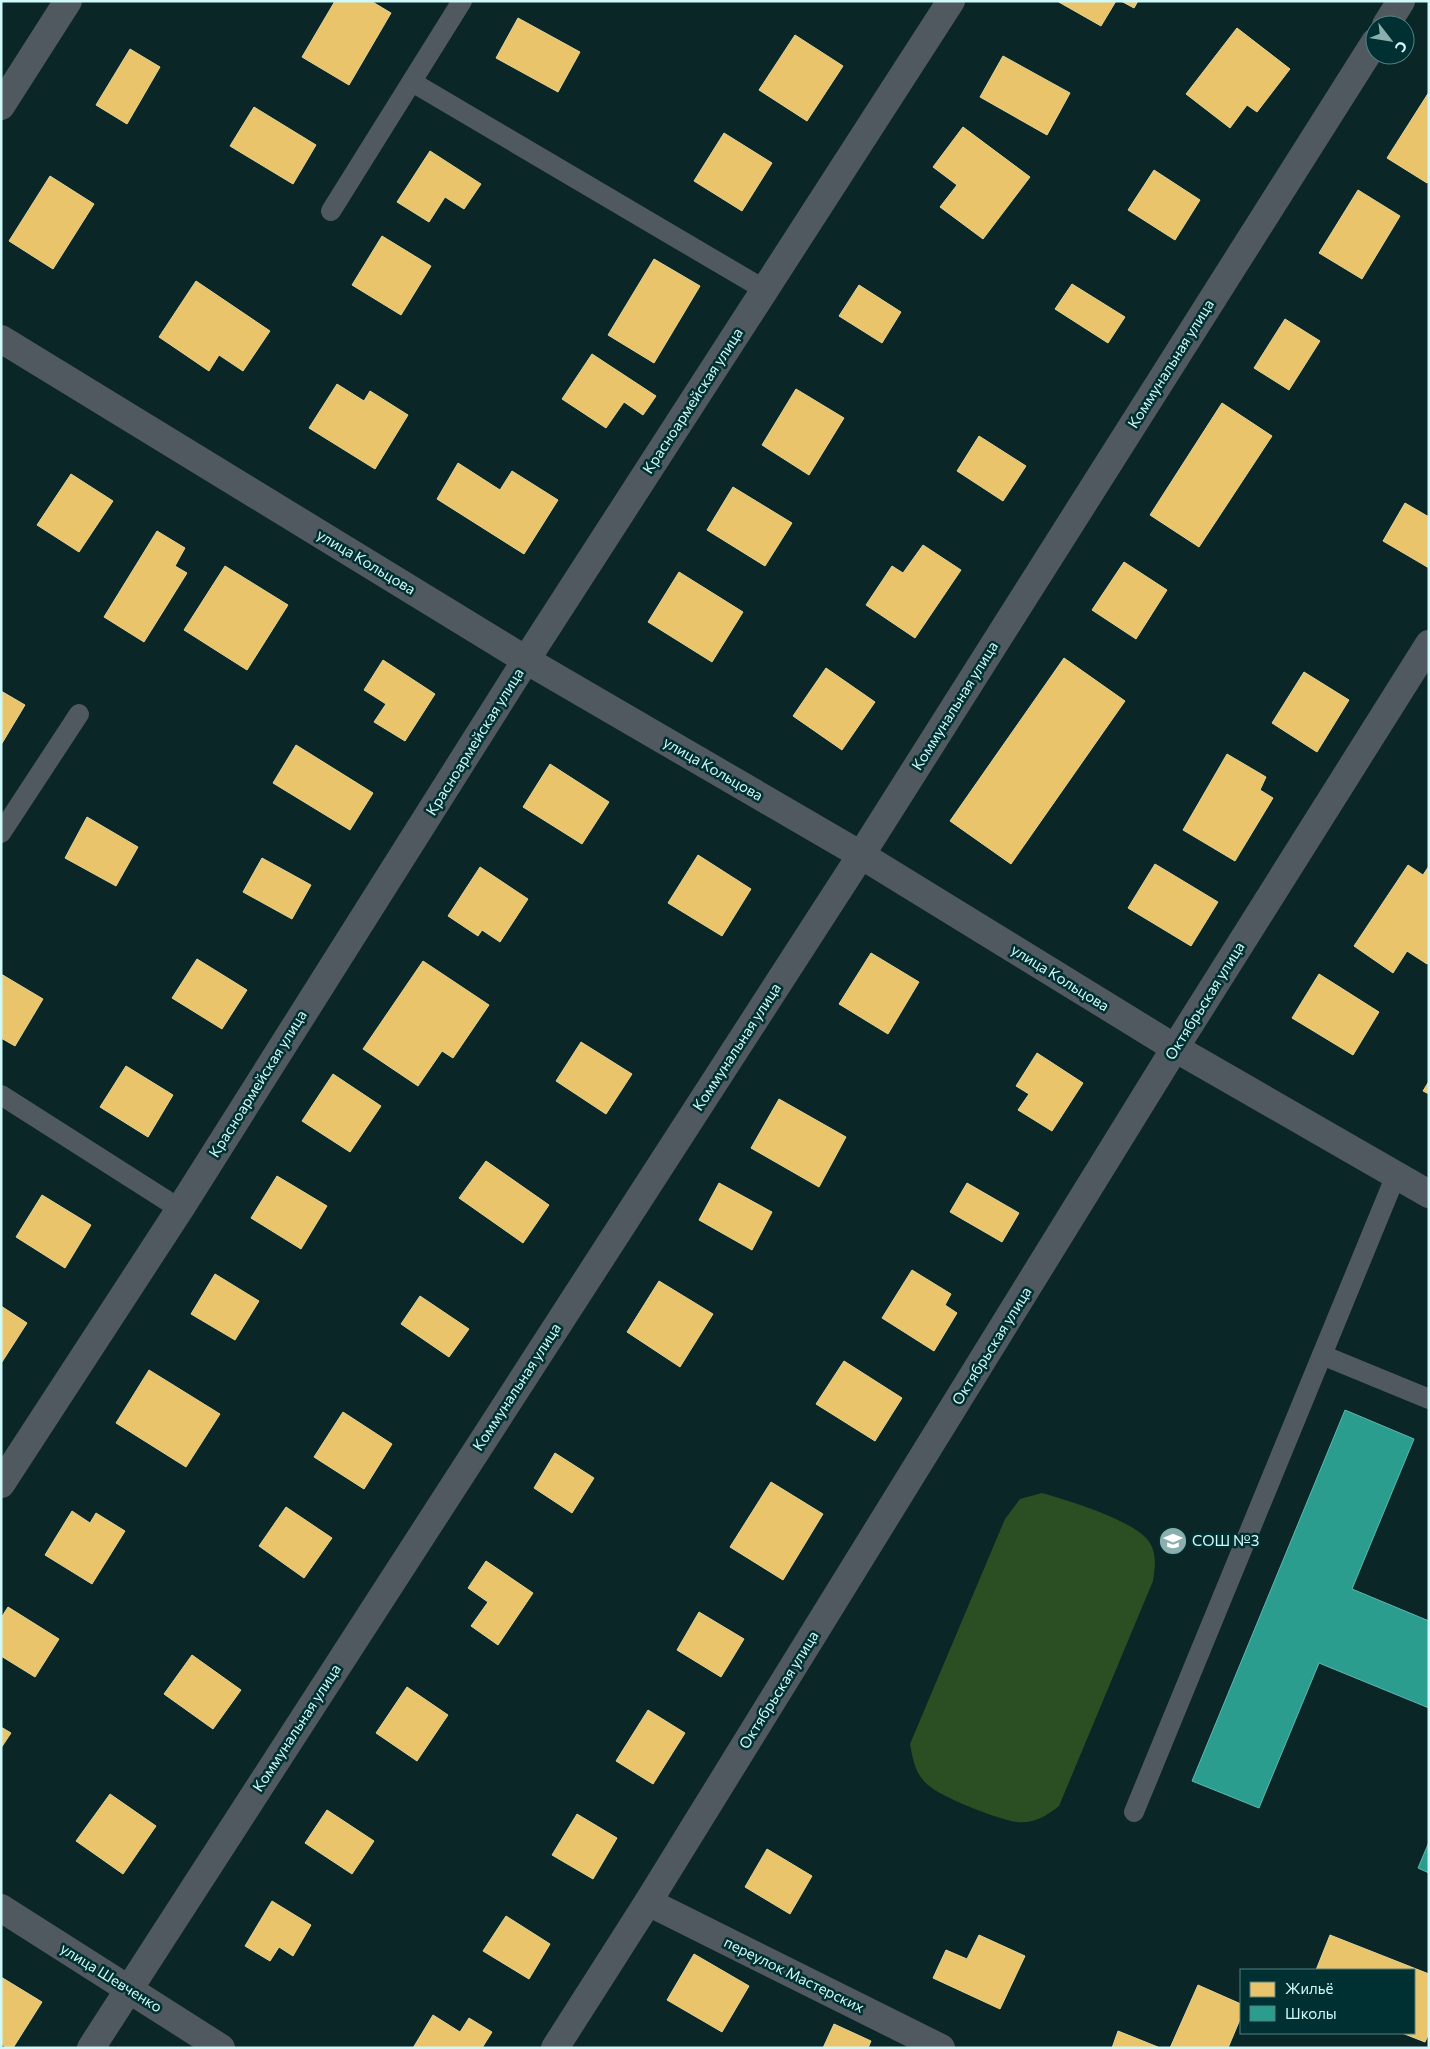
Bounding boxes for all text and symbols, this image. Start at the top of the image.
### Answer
north arrow [1365,15,1415,65]
text: С [1392,38,1411,55]
street label: Коммунальная улица [1123,296,1217,431]
street label: Красноармейская улица [638,324,746,477]
street label: улица Кольцова [314,525,419,598]
street label: Коммунальная улица [907,638,1001,773]
street label: Красноармейская улица [421,665,527,818]
street label: улица Кольцова [660,732,767,804]
street label: Октябрьская улица [1161,938,1248,1063]
street label: улица Кольцова [1008,940,1113,1014]
street label: Коммунальная улица [688,979,784,1114]
street label: Красноармейская улица [204,1007,310,1160]
street label: Октябрьская улица [948,1283,1035,1408]
street label: Коммунальная улица [468,1319,564,1454]
school or university icon: СОШ №3 [1158,1526,1188,1556]
place label: СОШ №3 [1192,1531,1259,1549]
street label: Октябрьская улица [735,1627,822,1752]
street label: Коммунальная улица [248,1660,344,1795]
street label: переулок Мастерских [721,1932,868,2016]
street label: улица Шевченко [57,1939,166,2016]
legend [1240,1969,1415,2034]
text: Жильё [1285,1979,1333,1997]
text: Школы [1285,2004,1337,2022]

